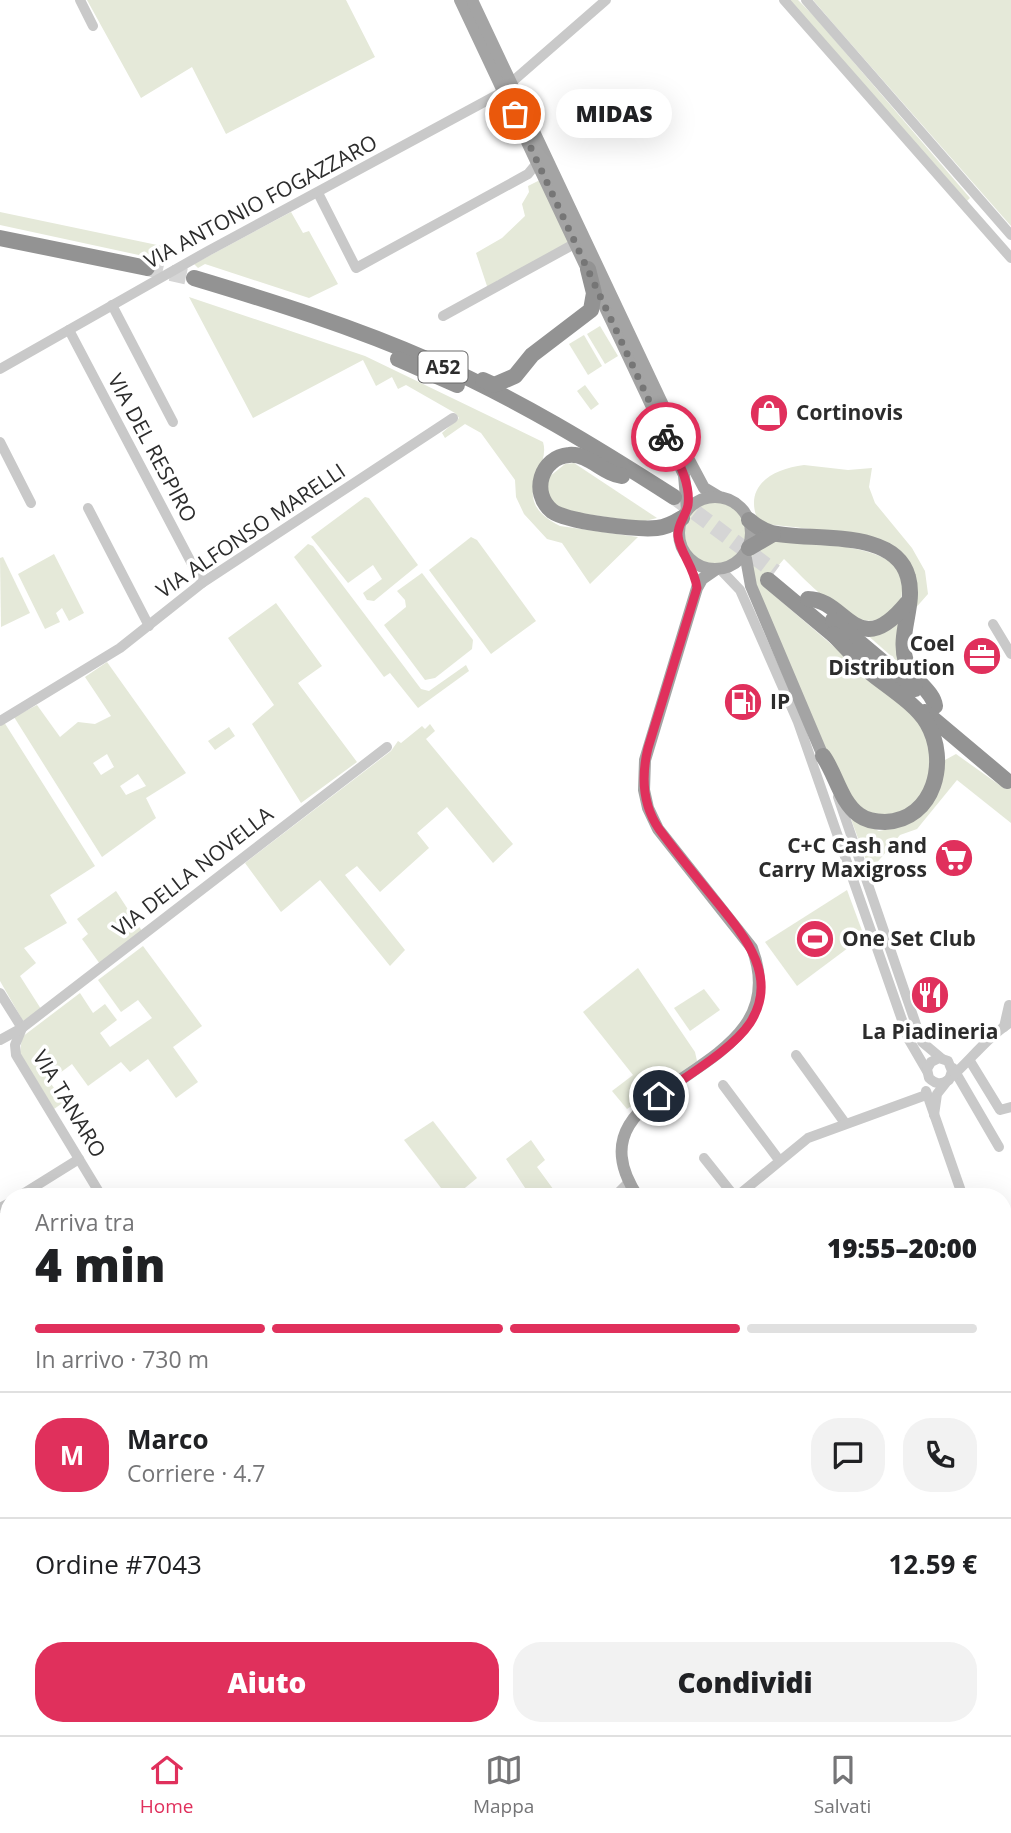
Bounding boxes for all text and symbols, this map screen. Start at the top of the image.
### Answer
pin [485,84,545,144]
callout: MIDAS [557,90,672,138]
icon: bag [496,95,534,133]
text: MIDAS [575,97,653,129]
street label: VIA ANTONIO FOGAZZARO [139,128,382,274]
road number: A52 [418,352,467,382]
street label: VIA DEL RESPIRO [102,368,204,527]
shop icon: Cortinovis [748,392,790,434]
place label: Cortinovis [796,398,903,426]
courier [631,402,701,472]
icon: bike [647,418,685,456]
street label: VIA ALFONSO MARELLI [150,456,350,604]
place label: Coel Distribution [828,629,955,681]
office icon: Coel Distribution [961,635,1003,677]
fuel station icon: IP [722,681,764,723]
place label: IP [770,687,790,715]
street label: VIA DELLA NOVELLA [106,799,279,943]
place label: C+C Cash and Carry Maxigross [758,831,927,883]
supermarket icon: C+C Cash and Carry Maxigross [933,837,975,879]
sports icon: One Set Club [794,918,836,960]
place label: One Set Club [842,924,976,952]
restaurant icon: La Piadineria [909,974,951,1016]
place label: La Piadineria [862,1017,998,1045]
street label: VIA TANARO [27,1045,113,1162]
pin [629,1066,689,1126]
icon: home [640,1077,678,1115]
text: Arriva tra [35,1206,135,1238]
text: 19:55–20:00 [827,1230,977,1266]
text: 4 min [35,1233,166,1295]
text: In arrivo · 730 m [35,1343,209,1375]
button: chat [811,1418,885,1492]
button: phone [903,1418,977,1492]
text: Marco [127,1421,209,1457]
text: M [60,1437,84,1473]
text: Corriere · 4.7 [127,1457,266,1489]
text: Ordine #7043 [35,1546,202,1582]
text: 12.59 € [889,1546,977,1582]
button: Aiuto [35,1642,499,1722]
button: Condividi [513,1642,977,1722]
tab: Home [140,1751,193,1819]
tab: Mappa [473,1751,534,1819]
tab: Salvati [814,1751,871,1819]

